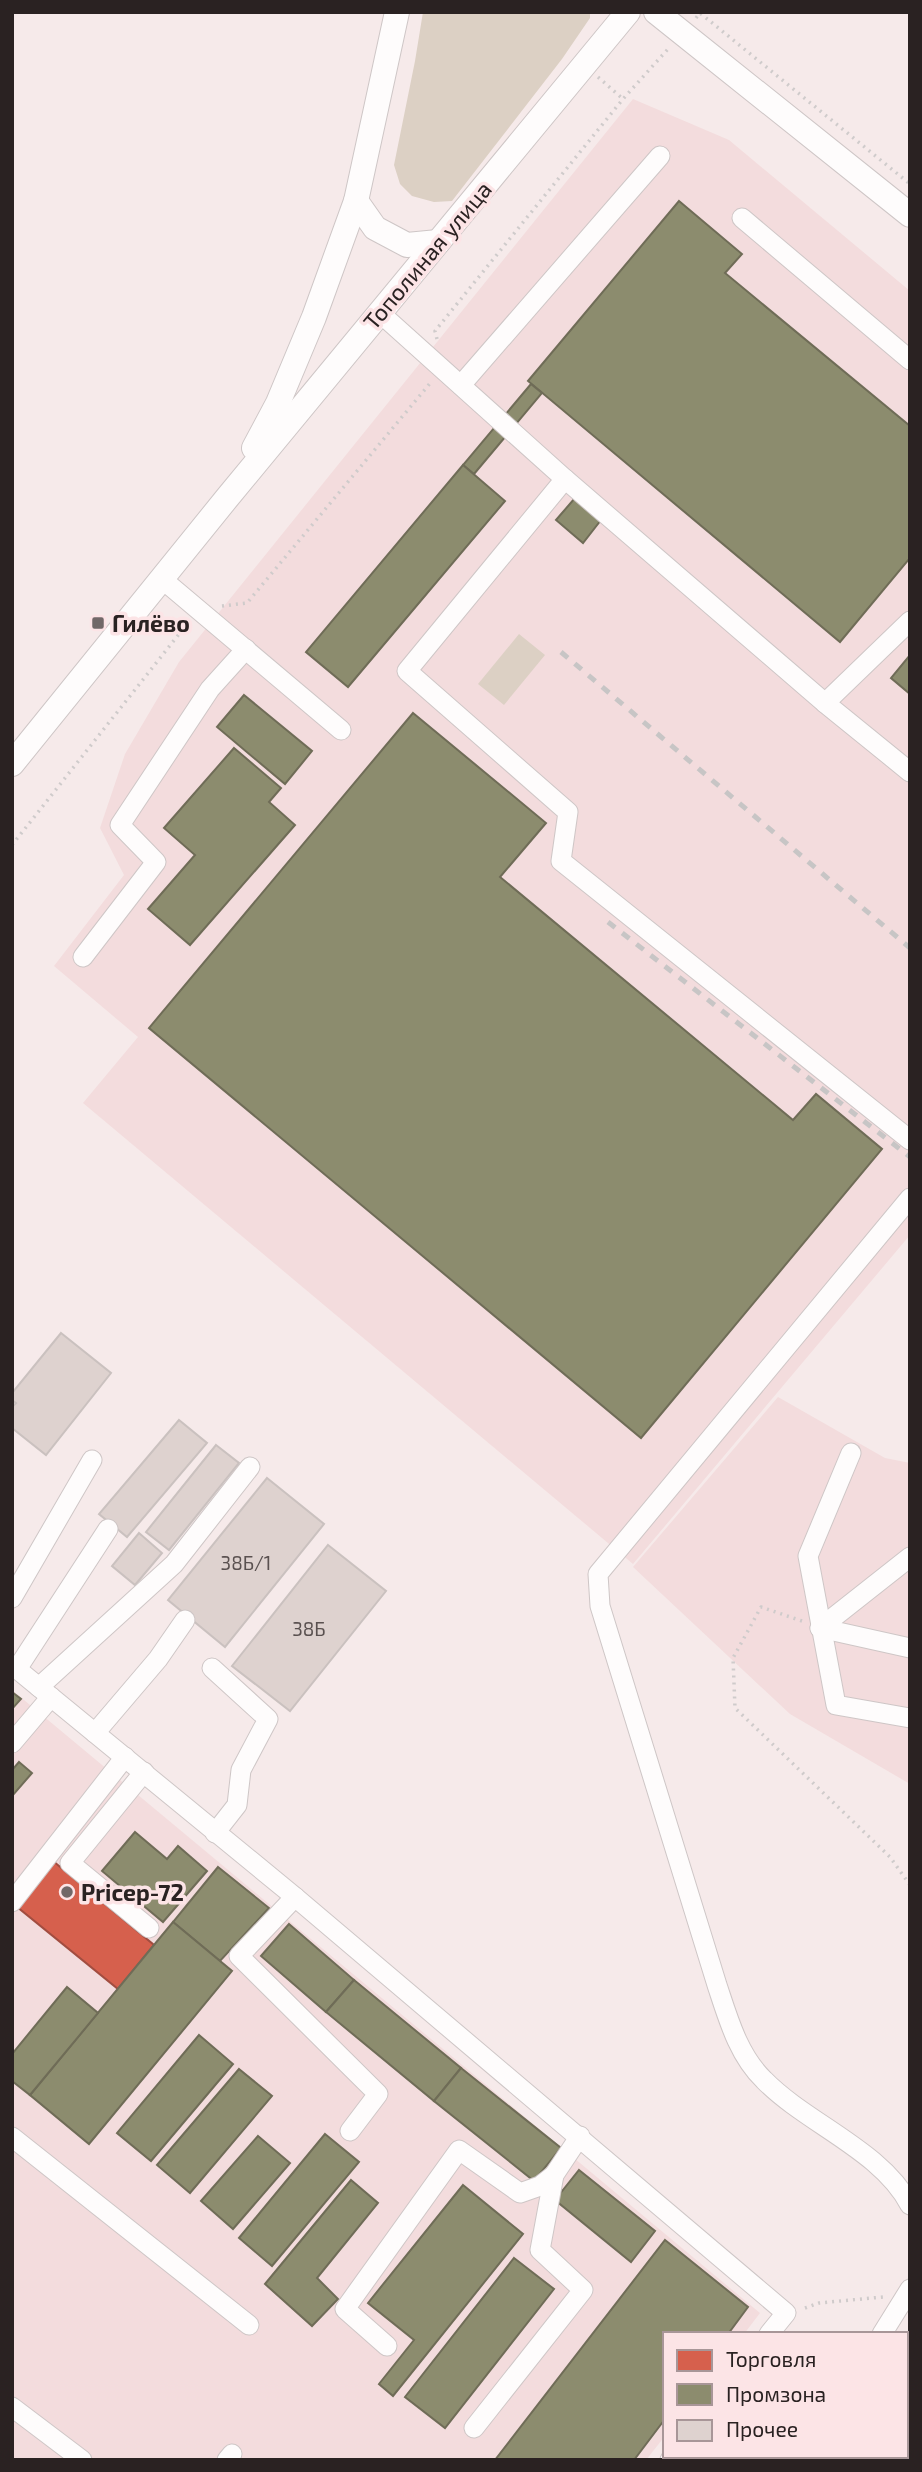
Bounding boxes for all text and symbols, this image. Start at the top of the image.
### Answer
street label: Тополиная улица [357,175,498,335]
place label: Гилёво [112,609,190,637]
marker: Гилёво [90,615,106,631]
house number: 38Б/1 [221,1551,271,1574]
house number: 38Б [292,1617,326,1640]
place label: Pricep-72 [81,1878,184,1906]
marker: Pricep-72 [59,1884,75,1900]
legend [663,2332,908,2458]
text: Торговля [726,2346,816,2371]
text: Промзона [726,2381,826,2406]
text: Прочее [726,2416,798,2441]

